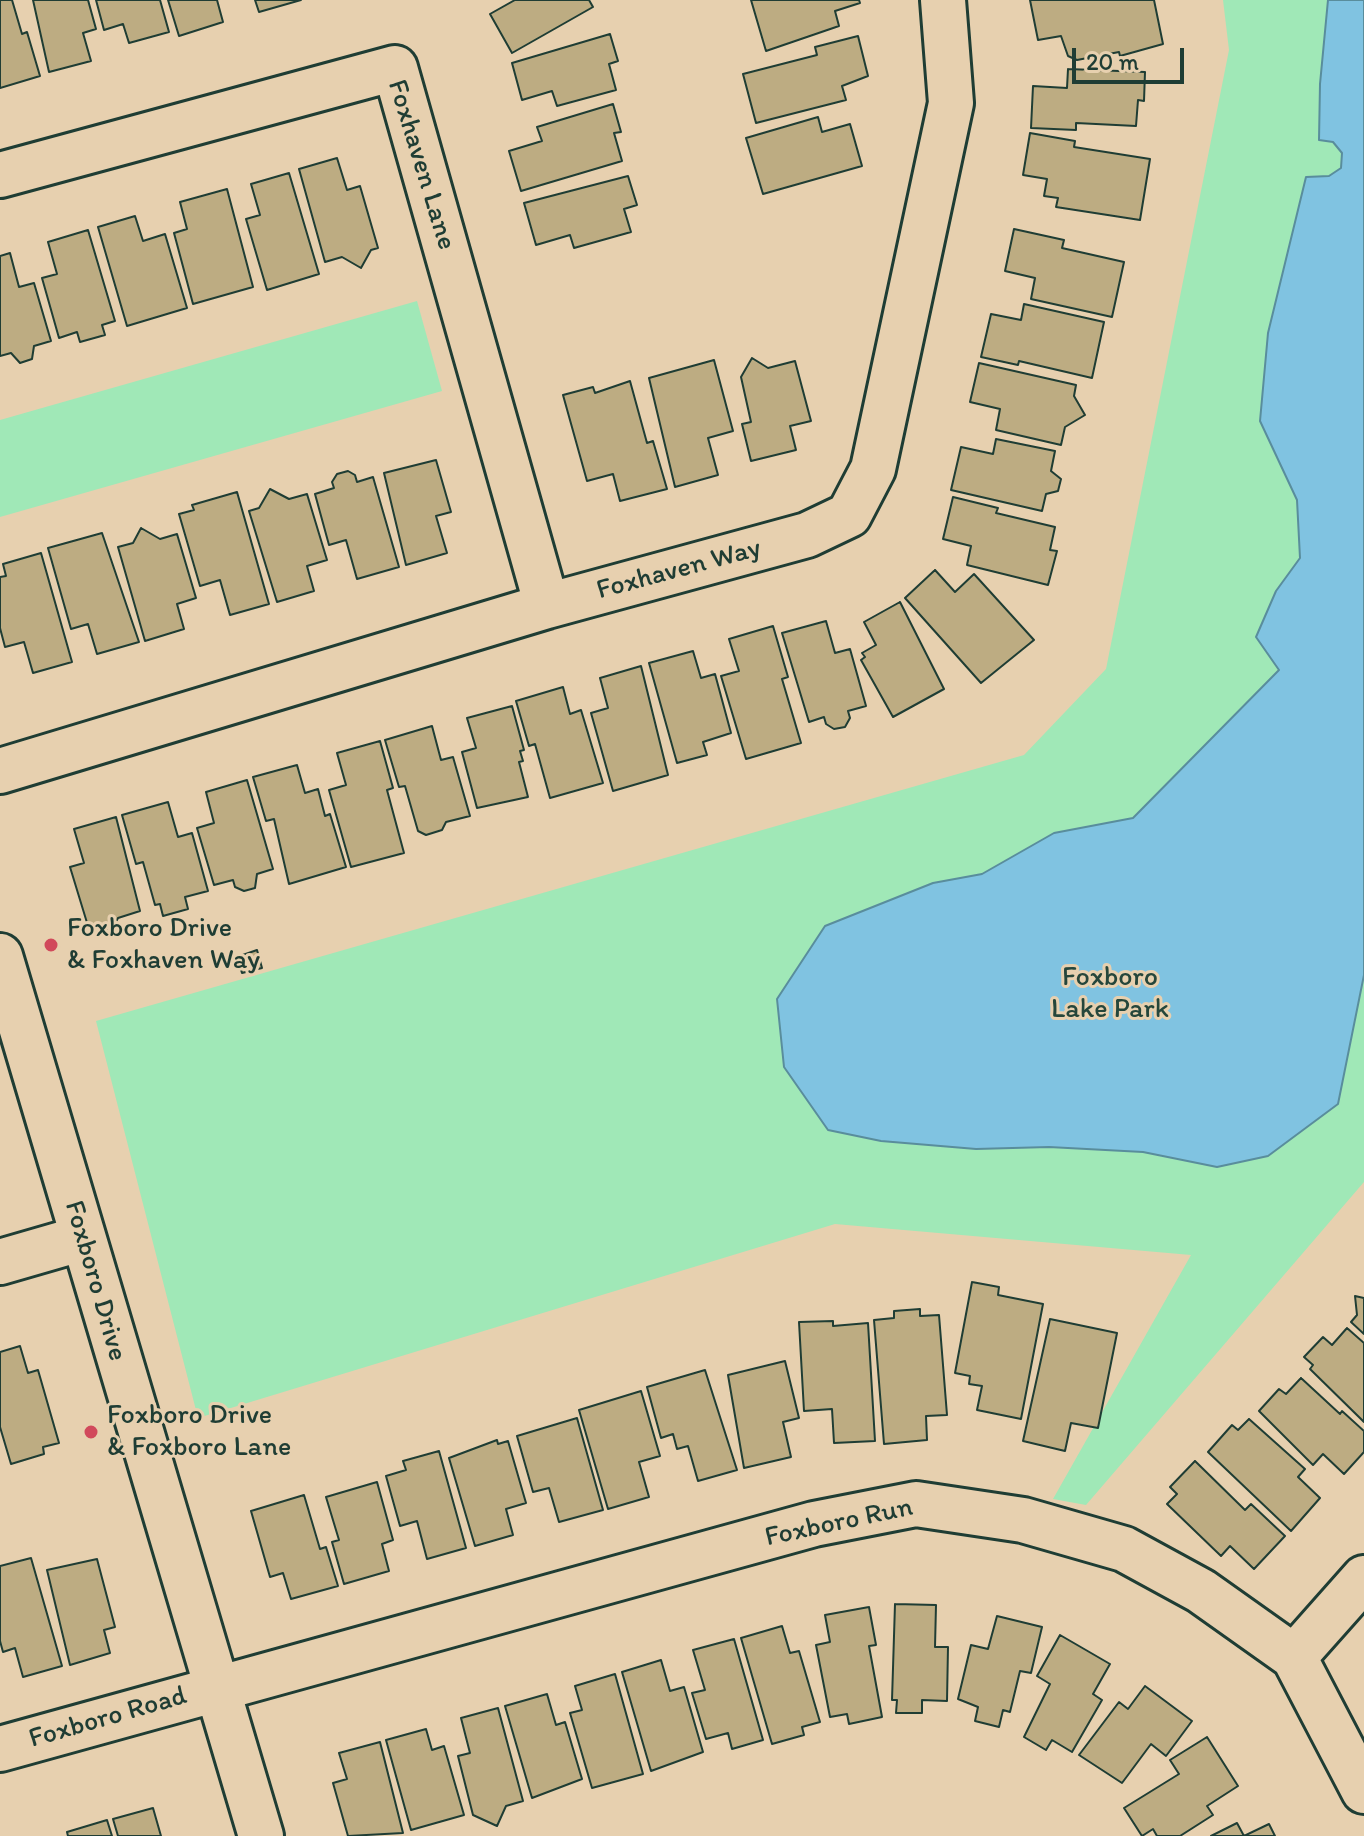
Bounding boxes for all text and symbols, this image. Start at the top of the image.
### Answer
scale bar [1076,32,1188,82]
text: 20 m [1086,47,1139,76]
street label: Foxhaven Lane [379,76,463,254]
street label: Foxhaven Way [593,532,765,608]
place label: Foxboro Drive & Foxhaven Way [67,912,260,978]
marker: Foxboro Drive & Foxhaven Way [42,936,60,954]
park label: Foxboro Lake Park [1051,961,1169,1027]
street label: Foxboro Drive [56,1197,134,1365]
place label: Foxboro Drive & Foxboro Lane [107,1399,291,1465]
marker: Foxboro Drive & Foxboro Lane [82,1423,100,1441]
street label: Foxboro Run [762,1491,916,1555]
street label: Foxboro Road [25,1679,191,1757]

